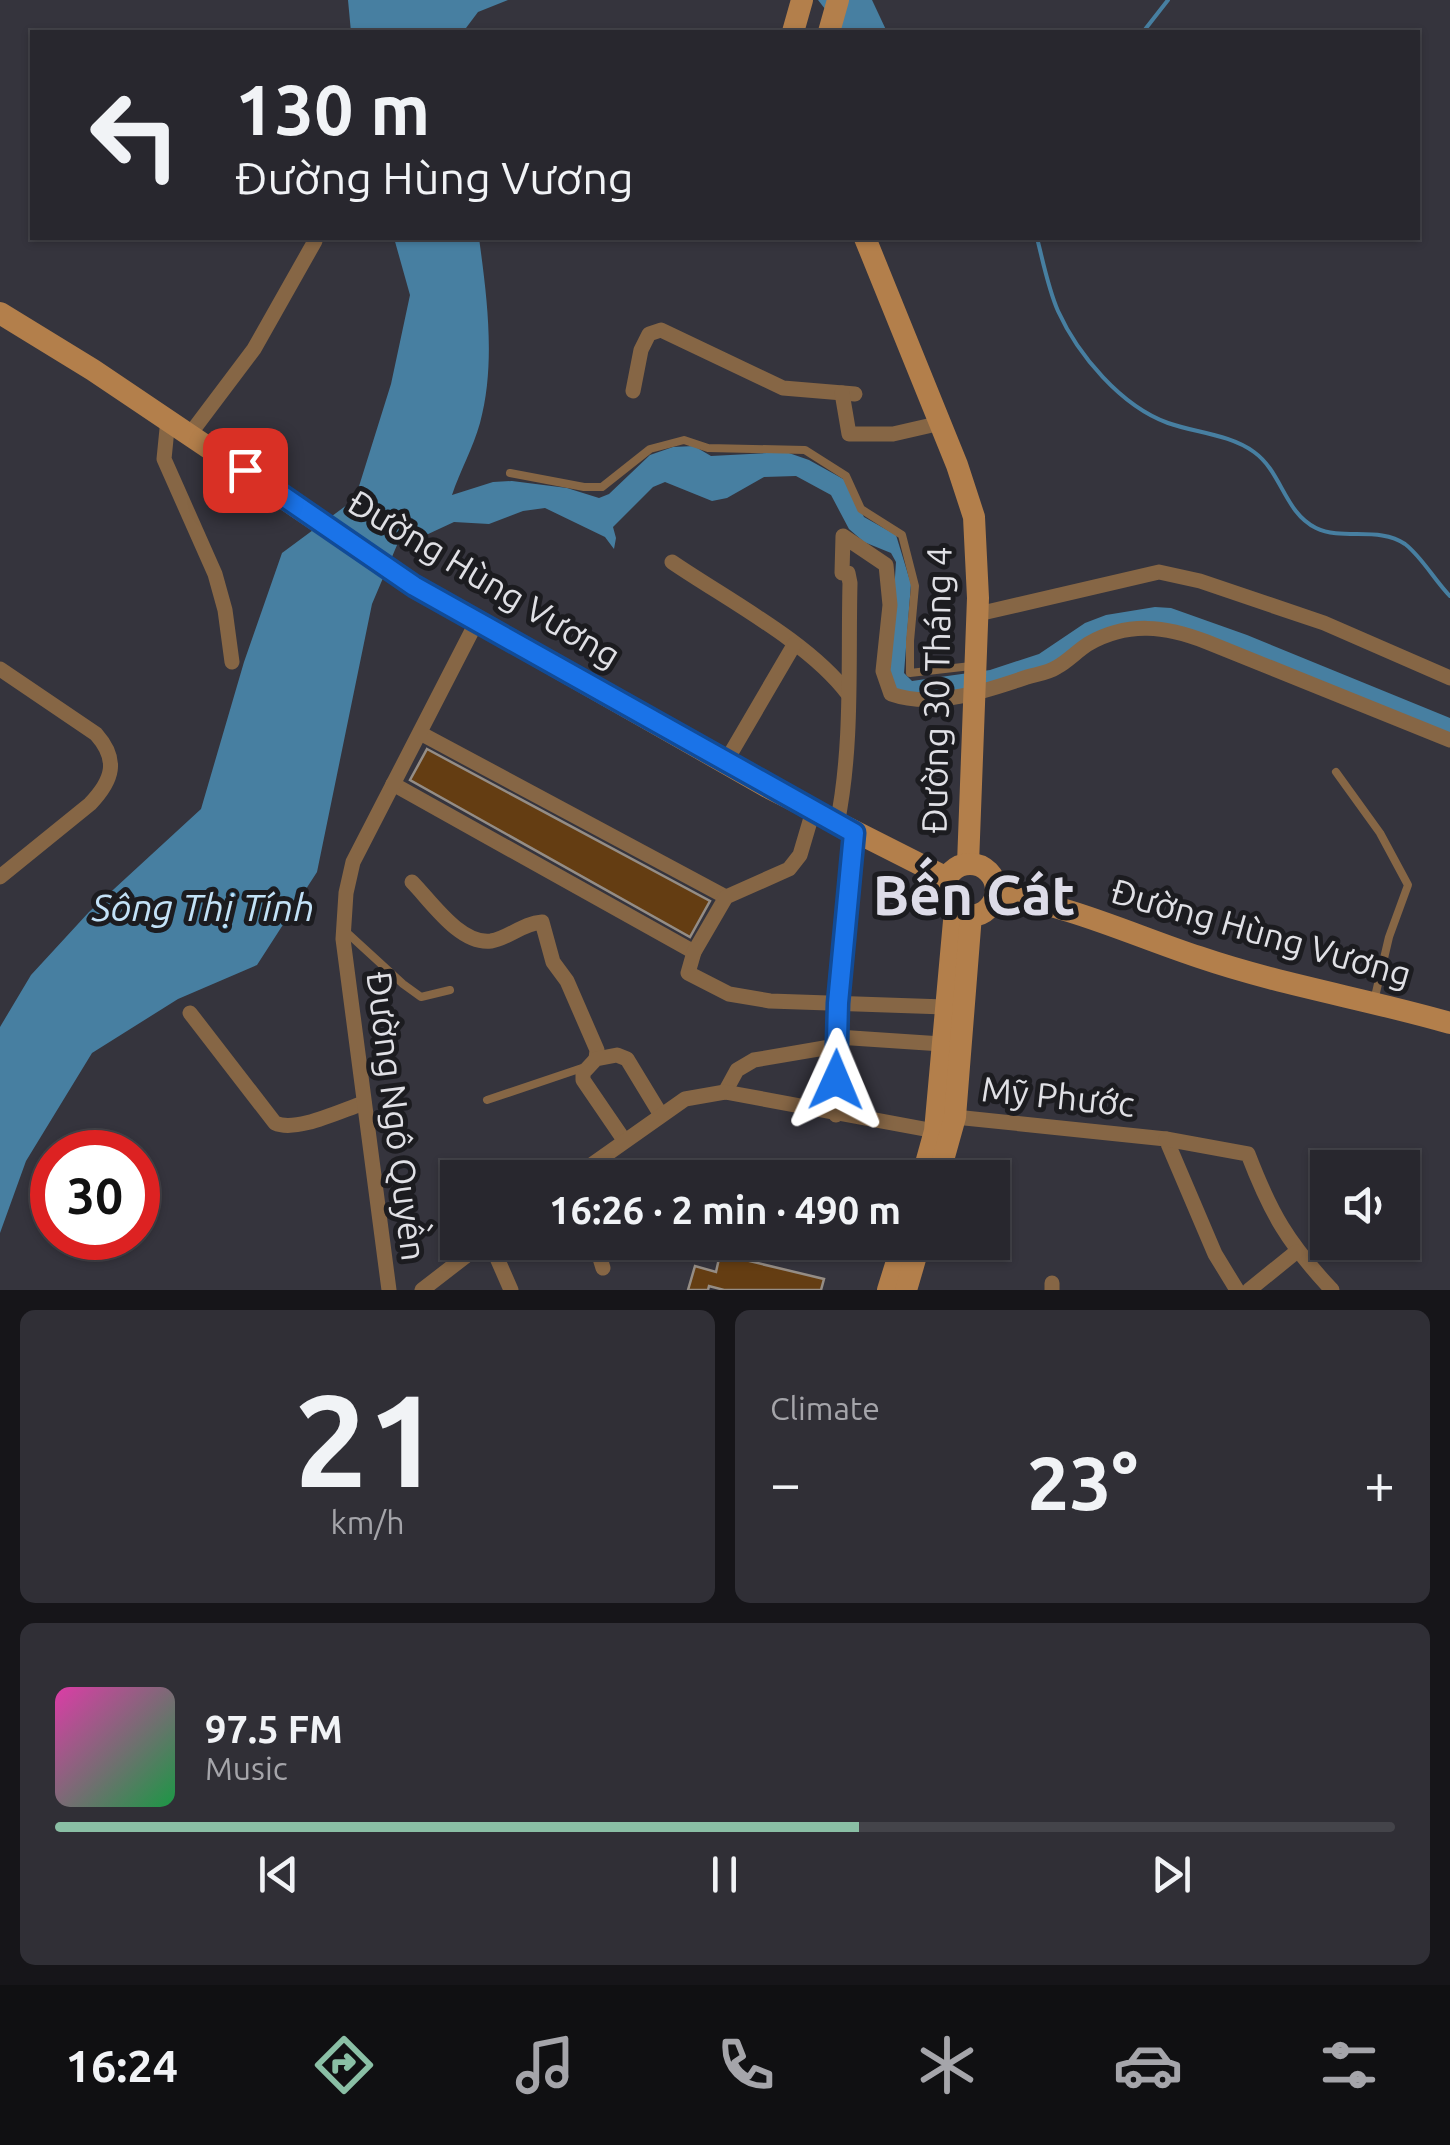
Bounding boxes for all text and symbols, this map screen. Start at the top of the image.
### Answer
icon: left [70,70,200,200]
text: 130 m [235,70,430,148]
text: Đường Hùng Vương [235,152,634,203]
pin [203,428,288,513]
icon: arrive [218,443,273,498]
street label: Đường Hùng Vương [341,481,628,675]
street label: Đường 30 Tháng 4 [913,546,959,834]
district label: Bến Cát [873,856,1075,925]
street label: Đường Hùng Vương [1107,870,1416,994]
water label: Sông Thị Tính [91,886,314,928]
street label: Đường Ngô Quyền [359,968,438,1263]
position arrow [784,1028,888,1132]
street label: Mỹ Phước [980,1068,1137,1124]
speed limit sign: 30 [30,1130,160,1260]
map controls [1310,1150,1420,1260]
button: sound [1310,1150,1420,1260]
text: 16:26 · 2 min · 490 m [549,1189,901,1231]
text: 21 [294,1366,441,1512]
text: Climate [770,1390,880,1426]
text: 23° [1027,1440,1138,1524]
text: − [770,1452,801,1513]
text: + [1364,1452,1395,1513]
text: km/h [331,1504,404,1540]
text: 97.5 FM [205,1708,343,1750]
text: Music [205,1750,288,1786]
icon: previous [251,1847,306,1902]
icon: pause [697,1847,752,1902]
icon: next [1144,1847,1199,1902]
icon: directions [309,2030,379,2100]
icon: music [510,2030,580,2100]
icon: phone [711,2030,781,2100]
icon: climate [912,2030,982,2100]
icon: car [1113,2030,1183,2100]
icon: filters [1314,2030,1384,2100]
text: 16:24 [66,2040,178,2091]

